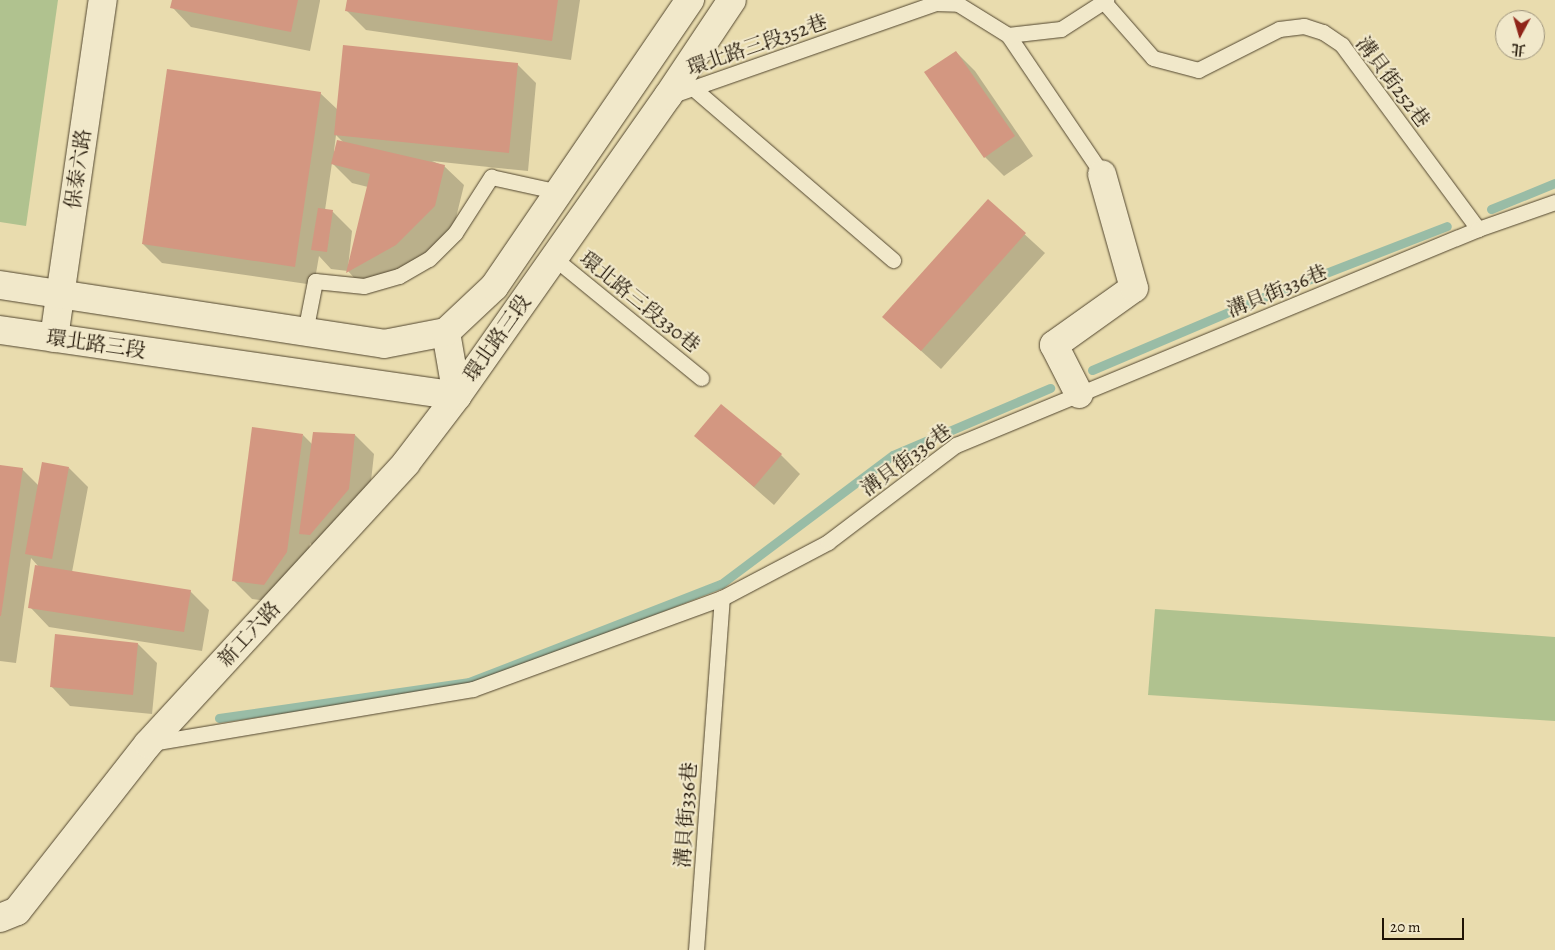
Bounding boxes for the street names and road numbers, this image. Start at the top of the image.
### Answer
street label: 環北路三段352巷 [684,10,830,80]
street label: 溝貝街252巷 [1351,32,1435,132]
street label: 保泰六路 [61,128,95,210]
street label: 環北路三段330巷 [575,246,705,358]
street label: 溝貝街336巷 [1223,260,1331,322]
street label: 環北路三段 [458,290,536,386]
street label: 環北路三段 [45,325,147,363]
street label: 溝貝街336巷 [856,419,956,501]
street label: 新工六路 [213,597,285,671]
street label: 溝貝街336巷 [670,761,702,869]

